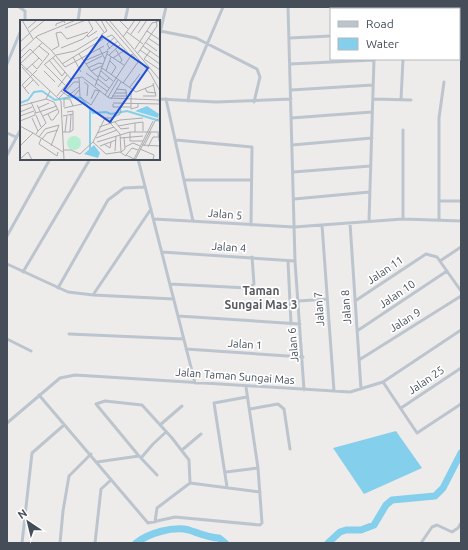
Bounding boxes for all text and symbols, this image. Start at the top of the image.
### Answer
legend [330,8,460,60]
text: Road [366,17,394,30]
inset map [20,20,160,160]
text: Water [366,37,399,50]
street label: Jalan 5 [207,207,243,221]
street label: Jalan 4 [211,240,247,254]
street label: Jalan 11 [365,254,405,286]
street label: Jalan 10 [377,278,417,310]
district label: Taman Sungai Mas 3 [224,284,298,311]
street label: Jalan 8 [339,289,353,325]
street label: Jalan 7 [312,291,326,327]
street label: Jalan 9 [387,306,423,334]
street label: Jalan 6 [286,327,300,363]
street label: Jalan 1 [227,337,263,351]
street label: Jalan 25 [406,364,446,396]
street label: Jalan Taman Sungai Mas [175,366,295,386]
north arrow [8,502,48,542]
text: N [15,507,29,521]

